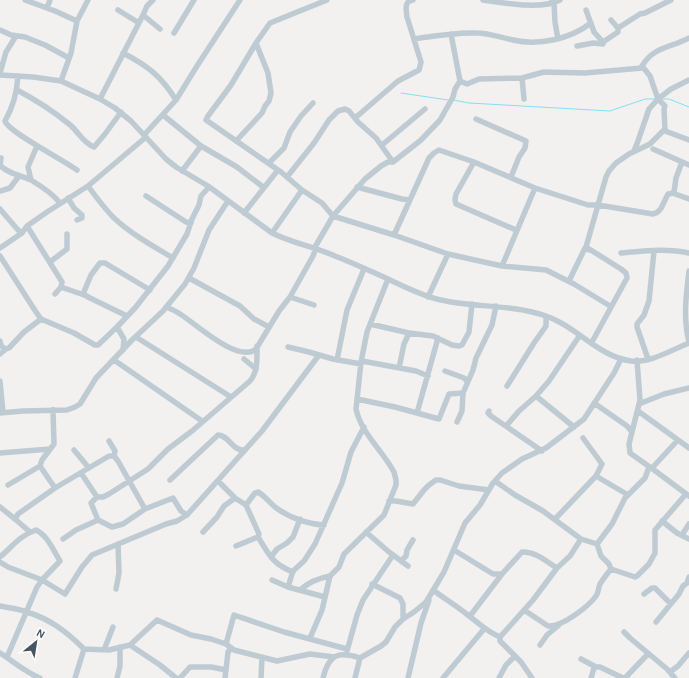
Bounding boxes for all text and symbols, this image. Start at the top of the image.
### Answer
north arrow [16,622,56,662]
text: N [34,626,47,641]

